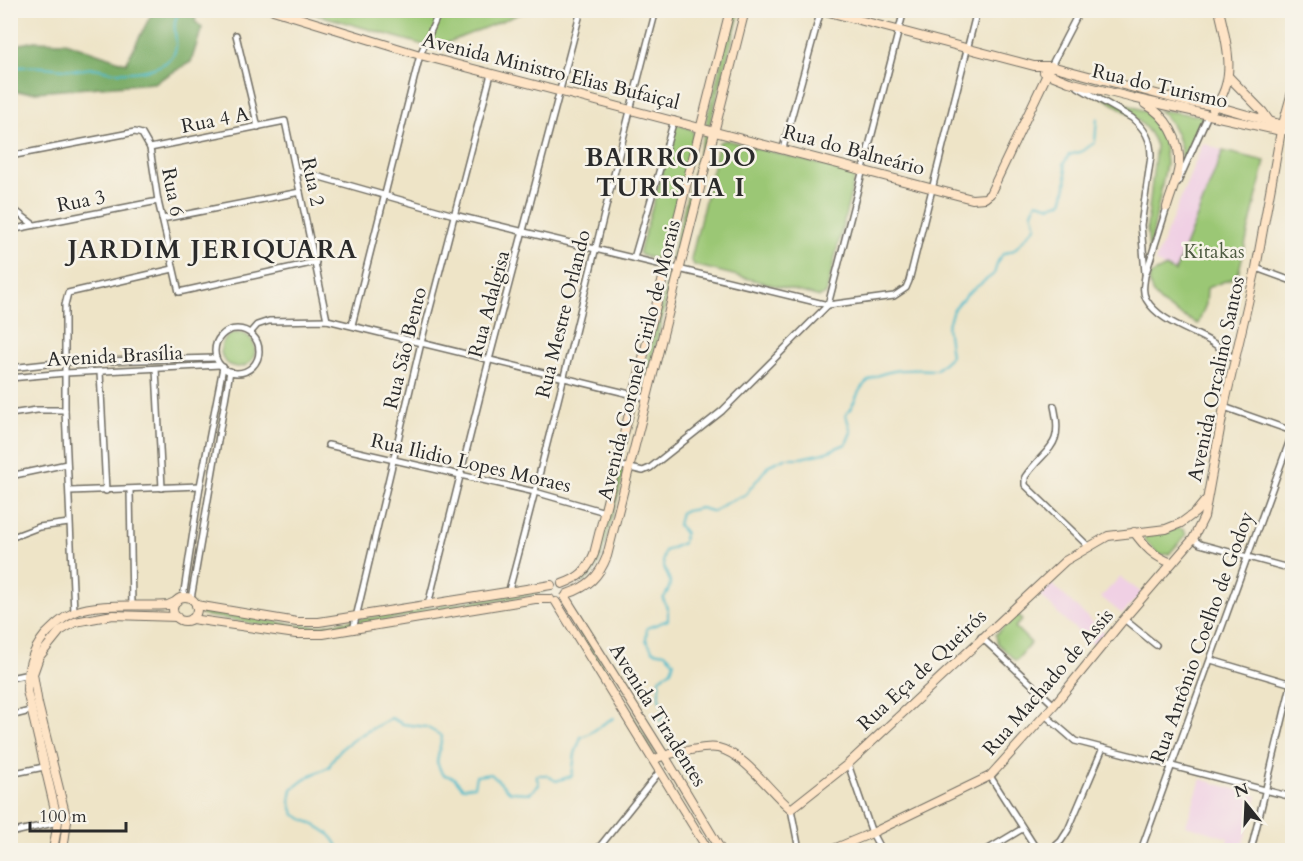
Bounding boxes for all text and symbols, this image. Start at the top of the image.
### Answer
street label: Avenida Ministro Elias Bufaiçal [419,26,683,116]
street label: Rua do Turismo [1089,57,1231,115]
street label: Rua 4 A [179,100,252,140]
street label: Rua do Balneário [780,118,928,182]
district label: BAIRRO DO TURISTA I [585,140,757,205]
street label: Rua 2 [295,155,331,209]
street label: Rua 6 [155,165,191,219]
street label: Rua 3 [54,183,108,219]
street label: Avenida Coronel Cirilo de Morais [591,217,687,503]
street label: Rua Mestre Orlando [529,227,597,401]
district label: JARDIM JERIQUARA [64,232,358,267]
park label: Kitakas [1183,238,1245,265]
street label: Rua Adalgisa [462,247,516,360]
street label: Avenida Orcalino Santos [1181,274,1251,484]
street label: Rua São Bento [377,284,433,412]
street label: Avenida Brasília [46,339,184,373]
street label: Rua Ilidio Lopes Moraes [368,427,574,499]
street label: Rua Antônio Coelho de Godoy [1144,507,1260,767]
street label: Rua Eça de Queirós [852,603,992,737]
street label: Rua Machado de Assis [976,603,1120,761]
street label: Avenida Tiradentes [603,638,713,792]
north arrow [1216,774,1276,834]
text: N [1232,778,1252,803]
scale bar [30,795,126,833]
text: 100 m [39,804,87,829]

